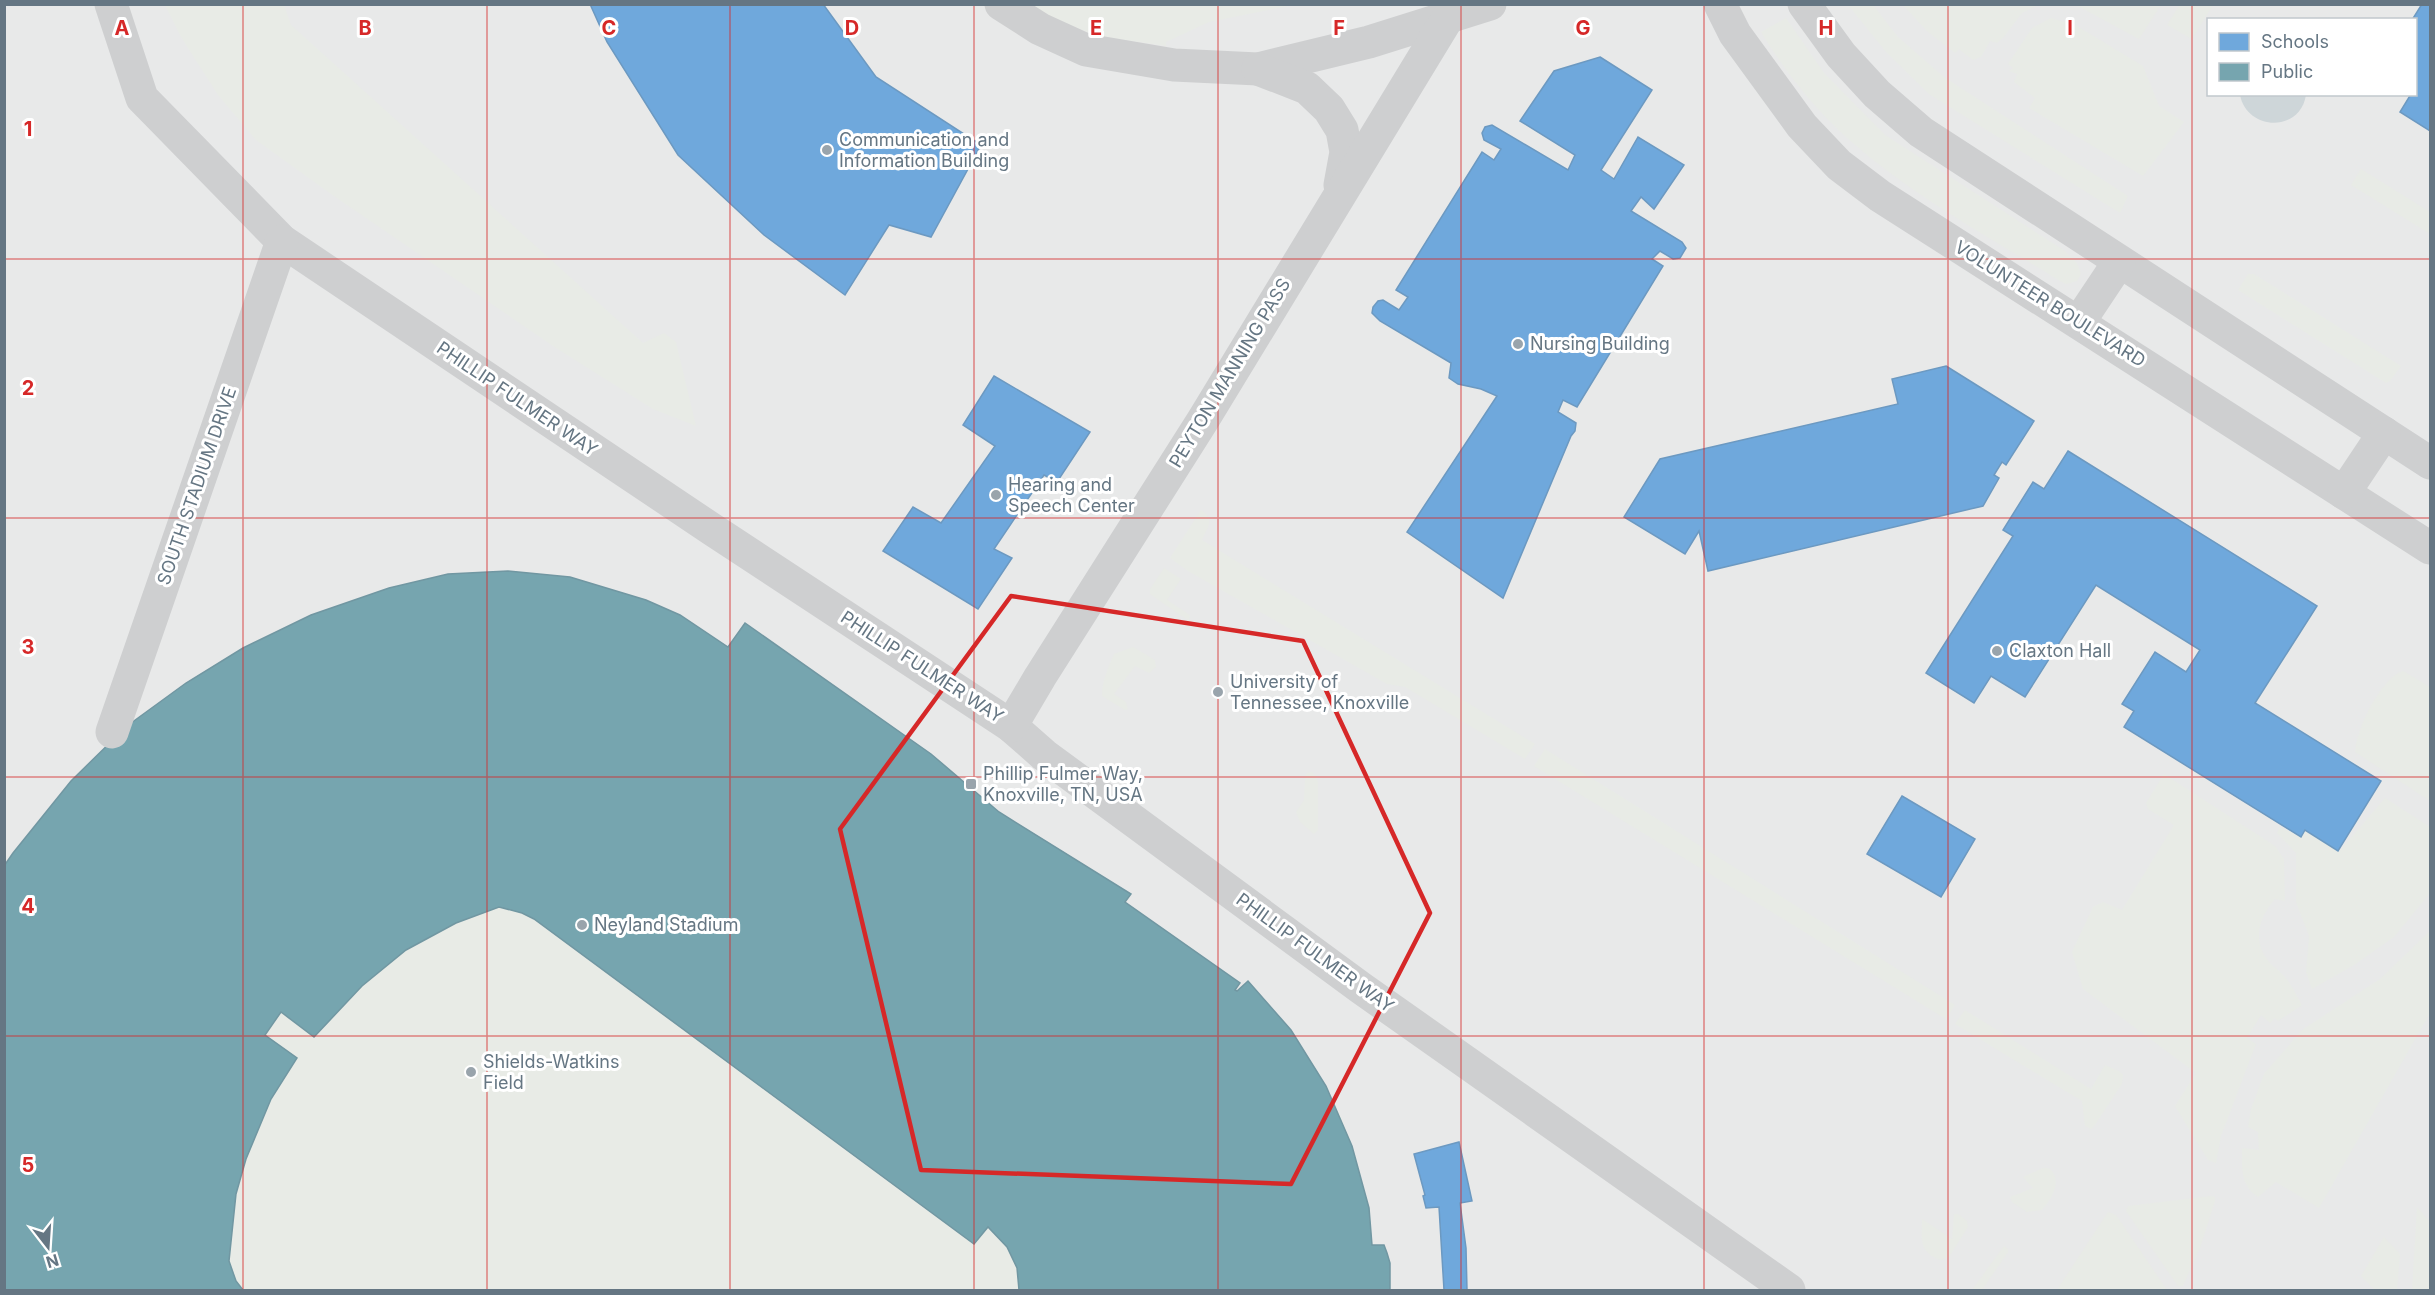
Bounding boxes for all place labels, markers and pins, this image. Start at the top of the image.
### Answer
place label: Communication and Information Building [839,129,1009,171]
marker: Communication and Information Building [820,143,834,157]
place label: Nursing Building [1530,333,1670,354]
marker: Nursing Building [1511,337,1525,351]
place label: Hearing and Speech Center [1008,474,1135,516]
marker: Hearing and Speech Center [989,488,1003,502]
place label: Claxton Hall [2009,640,2111,661]
marker: Claxton Hall [1990,644,2004,658]
place label: University of Tennessee, Knoxville [1230,671,1409,713]
marker: University of Tennessee, Knoxville [1211,685,1225,699]
place label: Phillip Fulmer Way, Knoxville, TN, USA [983,763,1143,805]
marker: Phillip Fulmer Way, Knoxville, TN, USA [964,777,978,791]
place label: Neyland Stadium [594,914,739,935]
marker: Neyland Stadium [575,918,589,932]
place label: Shields-Watkins Field [483,1051,620,1093]
marker: Shields-Watkins Field [464,1065,478,1079]

